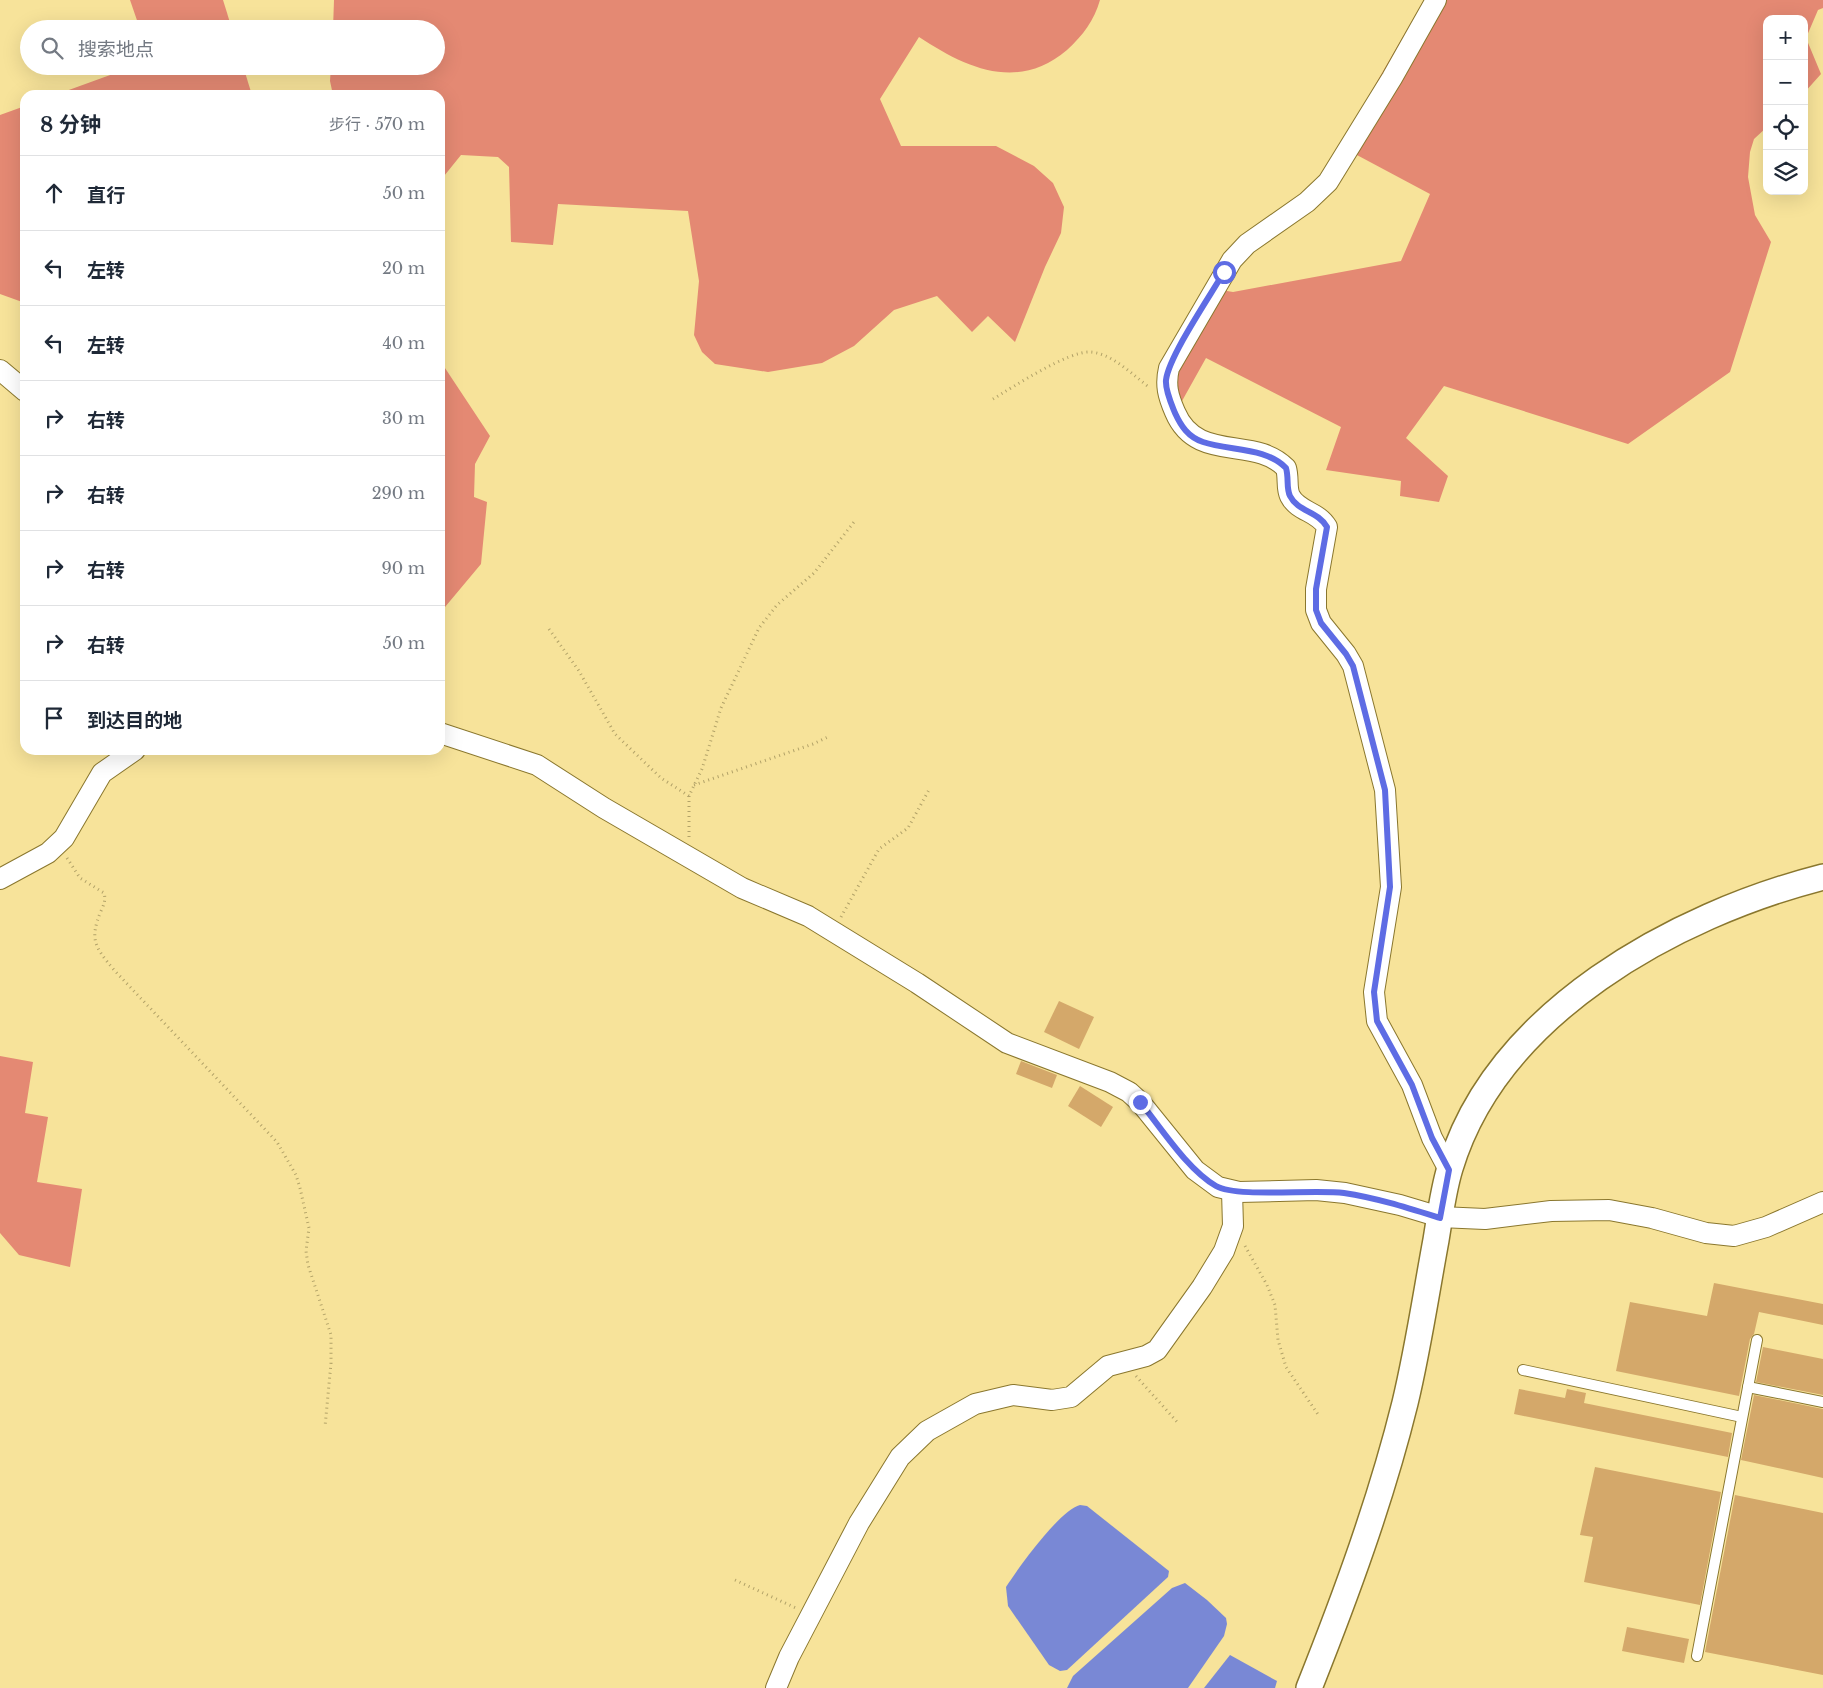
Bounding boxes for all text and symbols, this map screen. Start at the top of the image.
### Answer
map controls [1763,15,1808,195]
button: + [1763,15,1808,60]
search box [20,20,445,75]
icon: search [38,34,66,62]
text: 搜索地点 [78,38,154,61]
button: − [1763,60,1808,105]
button: locate [1763,105,1808,150]
text: 8 分钟 [40,112,101,138]
text: 步行 · 570 m [329,114,425,134]
button: layers [1763,150,1808,195]
icon: ahead [40,179,68,207]
text: 50 m [383,183,425,203]
text: 直行 [87,184,125,207]
icon: left [40,254,68,282]
text: 20 m [382,258,425,278]
text: 左转 [87,259,125,282]
route start [1213,261,1236,284]
icon: left [40,329,68,357]
text: 40 m [382,333,425,353]
text: 左转 [87,334,125,357]
icon: right [40,404,68,432]
text: 30 m [382,408,425,428]
text: 右转 [87,409,125,432]
icon: right [40,479,68,507]
text: 290 m [372,483,425,503]
text: 右转 [87,484,125,507]
icon: right [40,554,68,582]
text: 90 m [382,558,425,578]
text: 右转 [87,559,125,582]
icon: right [40,629,68,657]
text: 50 m [383,633,425,653]
text: 右转 [87,634,125,657]
icon: arrive [40,704,68,732]
text: 到达目的地 [87,709,182,732]
route end [1129,1091,1152,1114]

